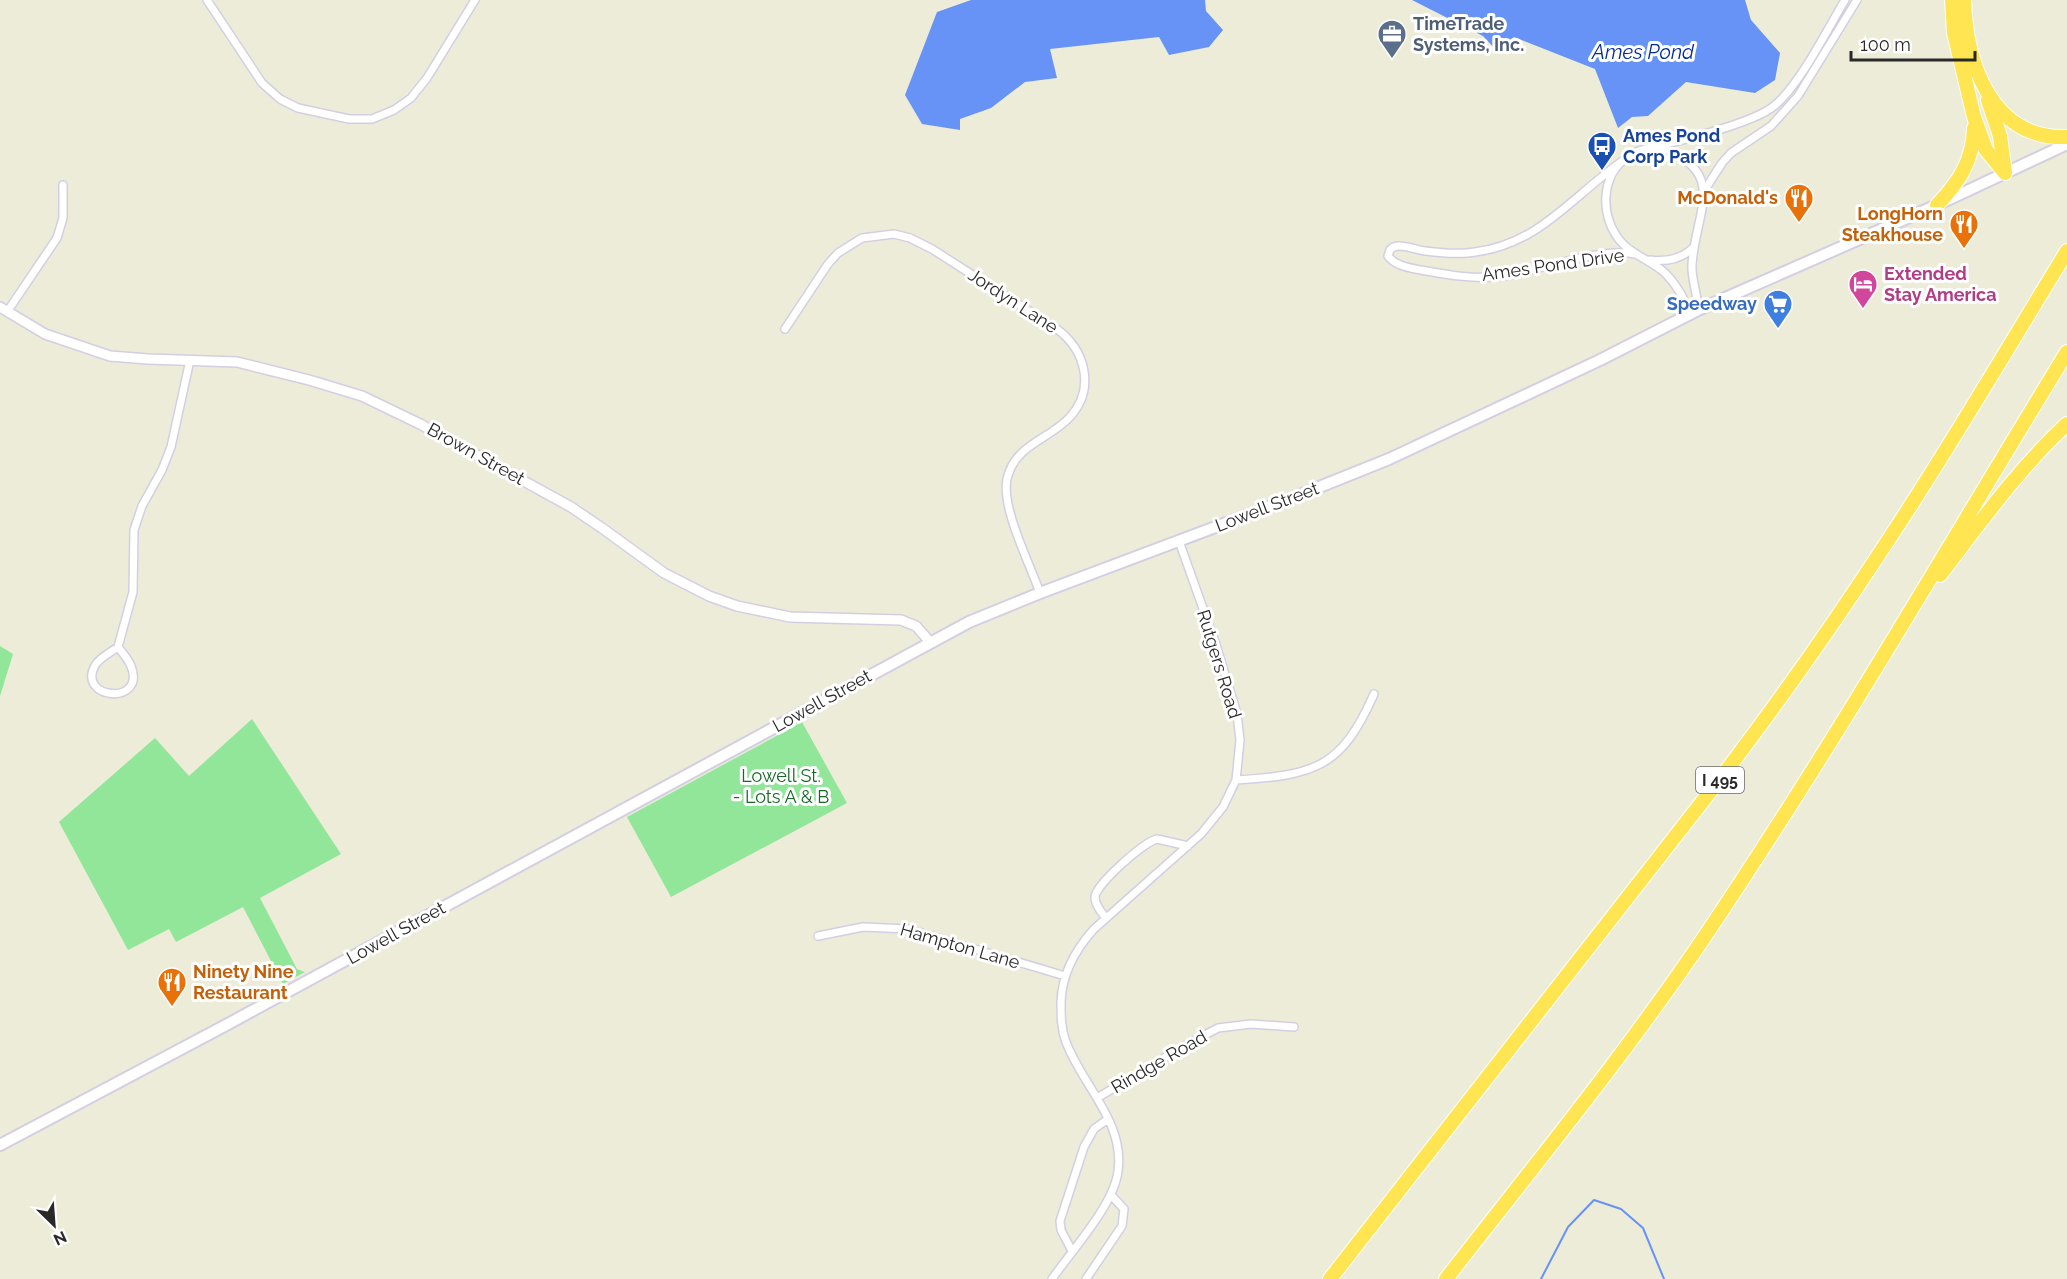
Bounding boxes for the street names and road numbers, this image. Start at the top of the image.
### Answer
street label: Ames Pond Drive [1480,244,1626,285]
street label: Jordyn Lane [964,264,1062,338]
street label: Brown Street [424,418,529,489]
street label: Lowell Street [1212,477,1322,536]
street label: Rutgers Road [1193,607,1246,721]
street label: Lowell Street [769,665,875,736]
road number: I 495 [1696,767,1744,793]
street label: Lowell Street [343,897,449,968]
street label: Hampton Lane [898,918,1023,973]
street label: Rindge Road [1107,1026,1210,1097]

